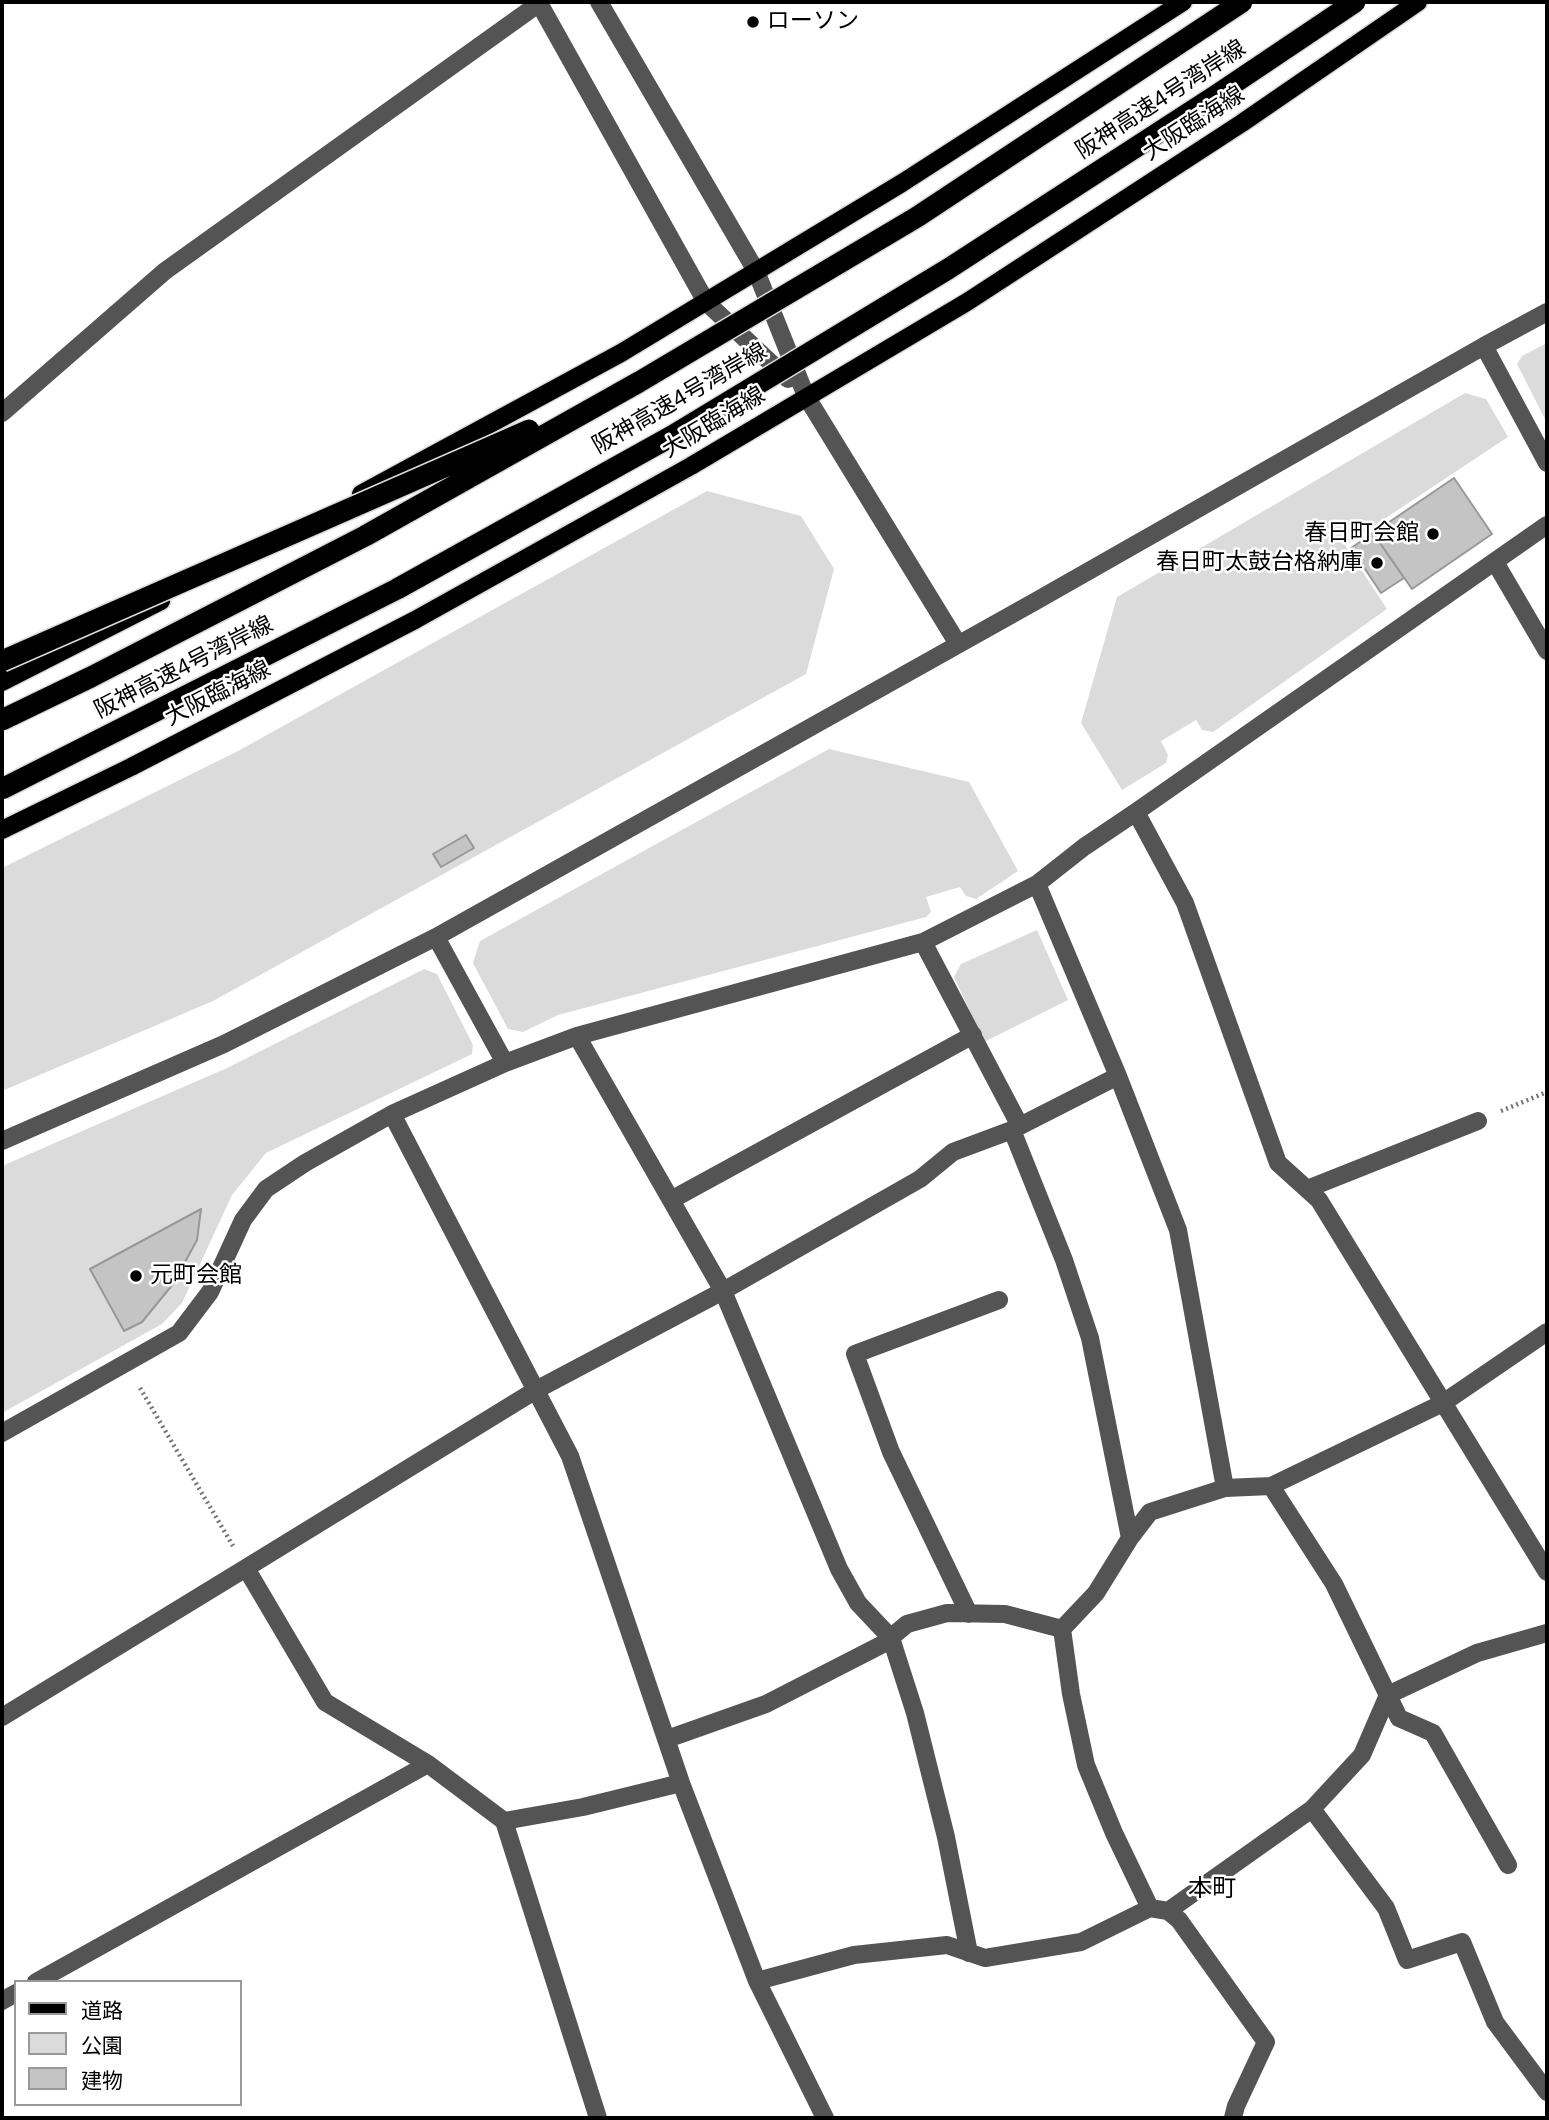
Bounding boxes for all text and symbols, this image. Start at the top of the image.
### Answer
place label: ローソン [767,8,859,36]
marker: ローソン [745,14,761,30]
street label: 阪神高速4号湾岸線 [1071,35,1251,165]
street label: 大阪臨海線 [1138,81,1250,167]
street label: 阪神高速4号湾岸線 [588,338,772,460]
street label: 大阪臨海線 [658,382,770,464]
place label: 春日町会館 [1304,520,1419,548]
marker: 春日町会館 [1425,526,1441,542]
place label: 春日町太鼓台格納庫 [1156,549,1363,577]
marker: 春日町太鼓台格納庫 [1369,555,1385,571]
street label: 阪神高速4号湾岸線 [90,611,278,725]
street label: 大阪臨海線 [161,656,275,732]
place label: 元町会館 [150,1262,242,1290]
marker: 元町会館 [128,1268,144,1284]
district label: 本町 [1188,1875,1236,1903]
legend [14,1980,242,2106]
text: 道路 [81,1999,123,2022]
text: 公園 [81,2034,123,2057]
text: 建物 [81,2069,123,2092]

